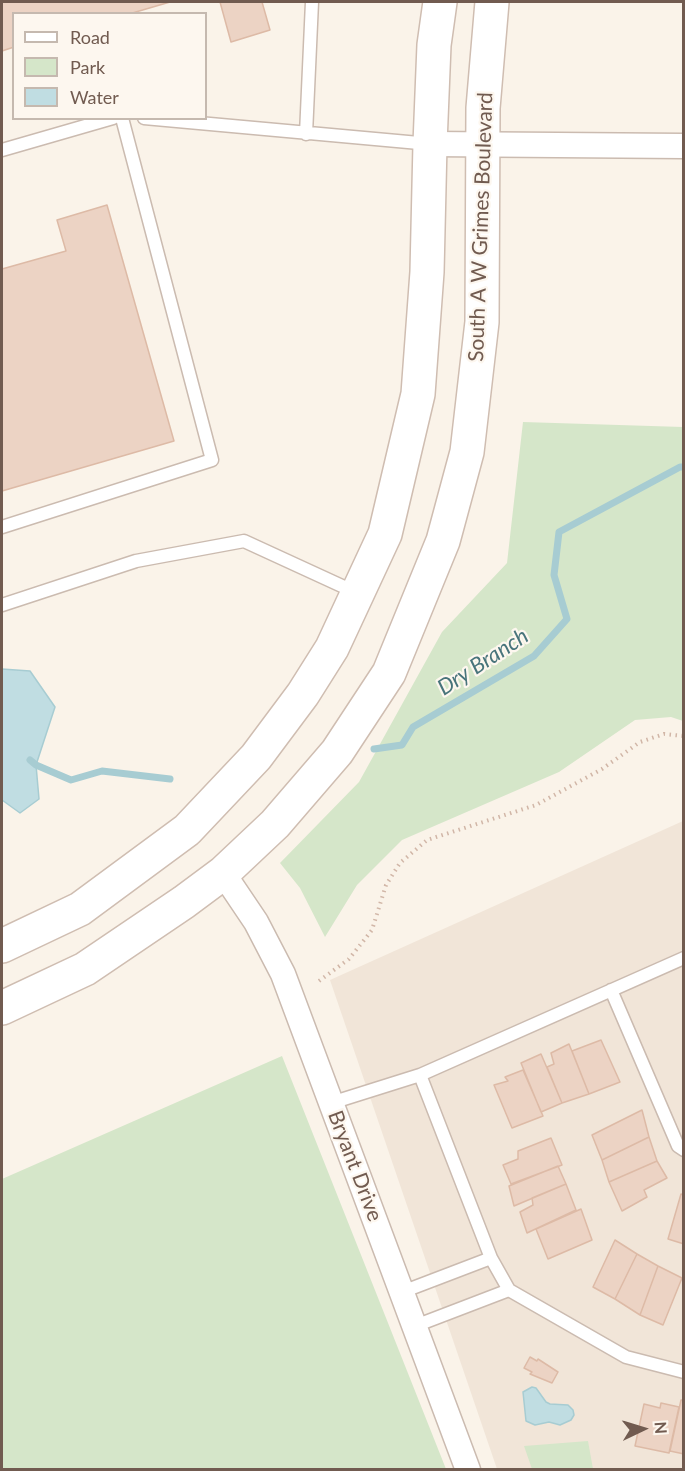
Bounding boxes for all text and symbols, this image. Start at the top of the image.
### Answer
legend [12,12,207,120]
text: Road [70,26,110,48]
text: Park [70,56,105,78]
text: Water [70,86,119,108]
street label: South A W Grimes Boulevard [464,92,498,362]
water label: Dry Branch [433,623,533,701]
street label: Bryant Drive [322,1107,388,1225]
north arrow [613,1399,673,1459]
text: N [652,1421,671,1435]

